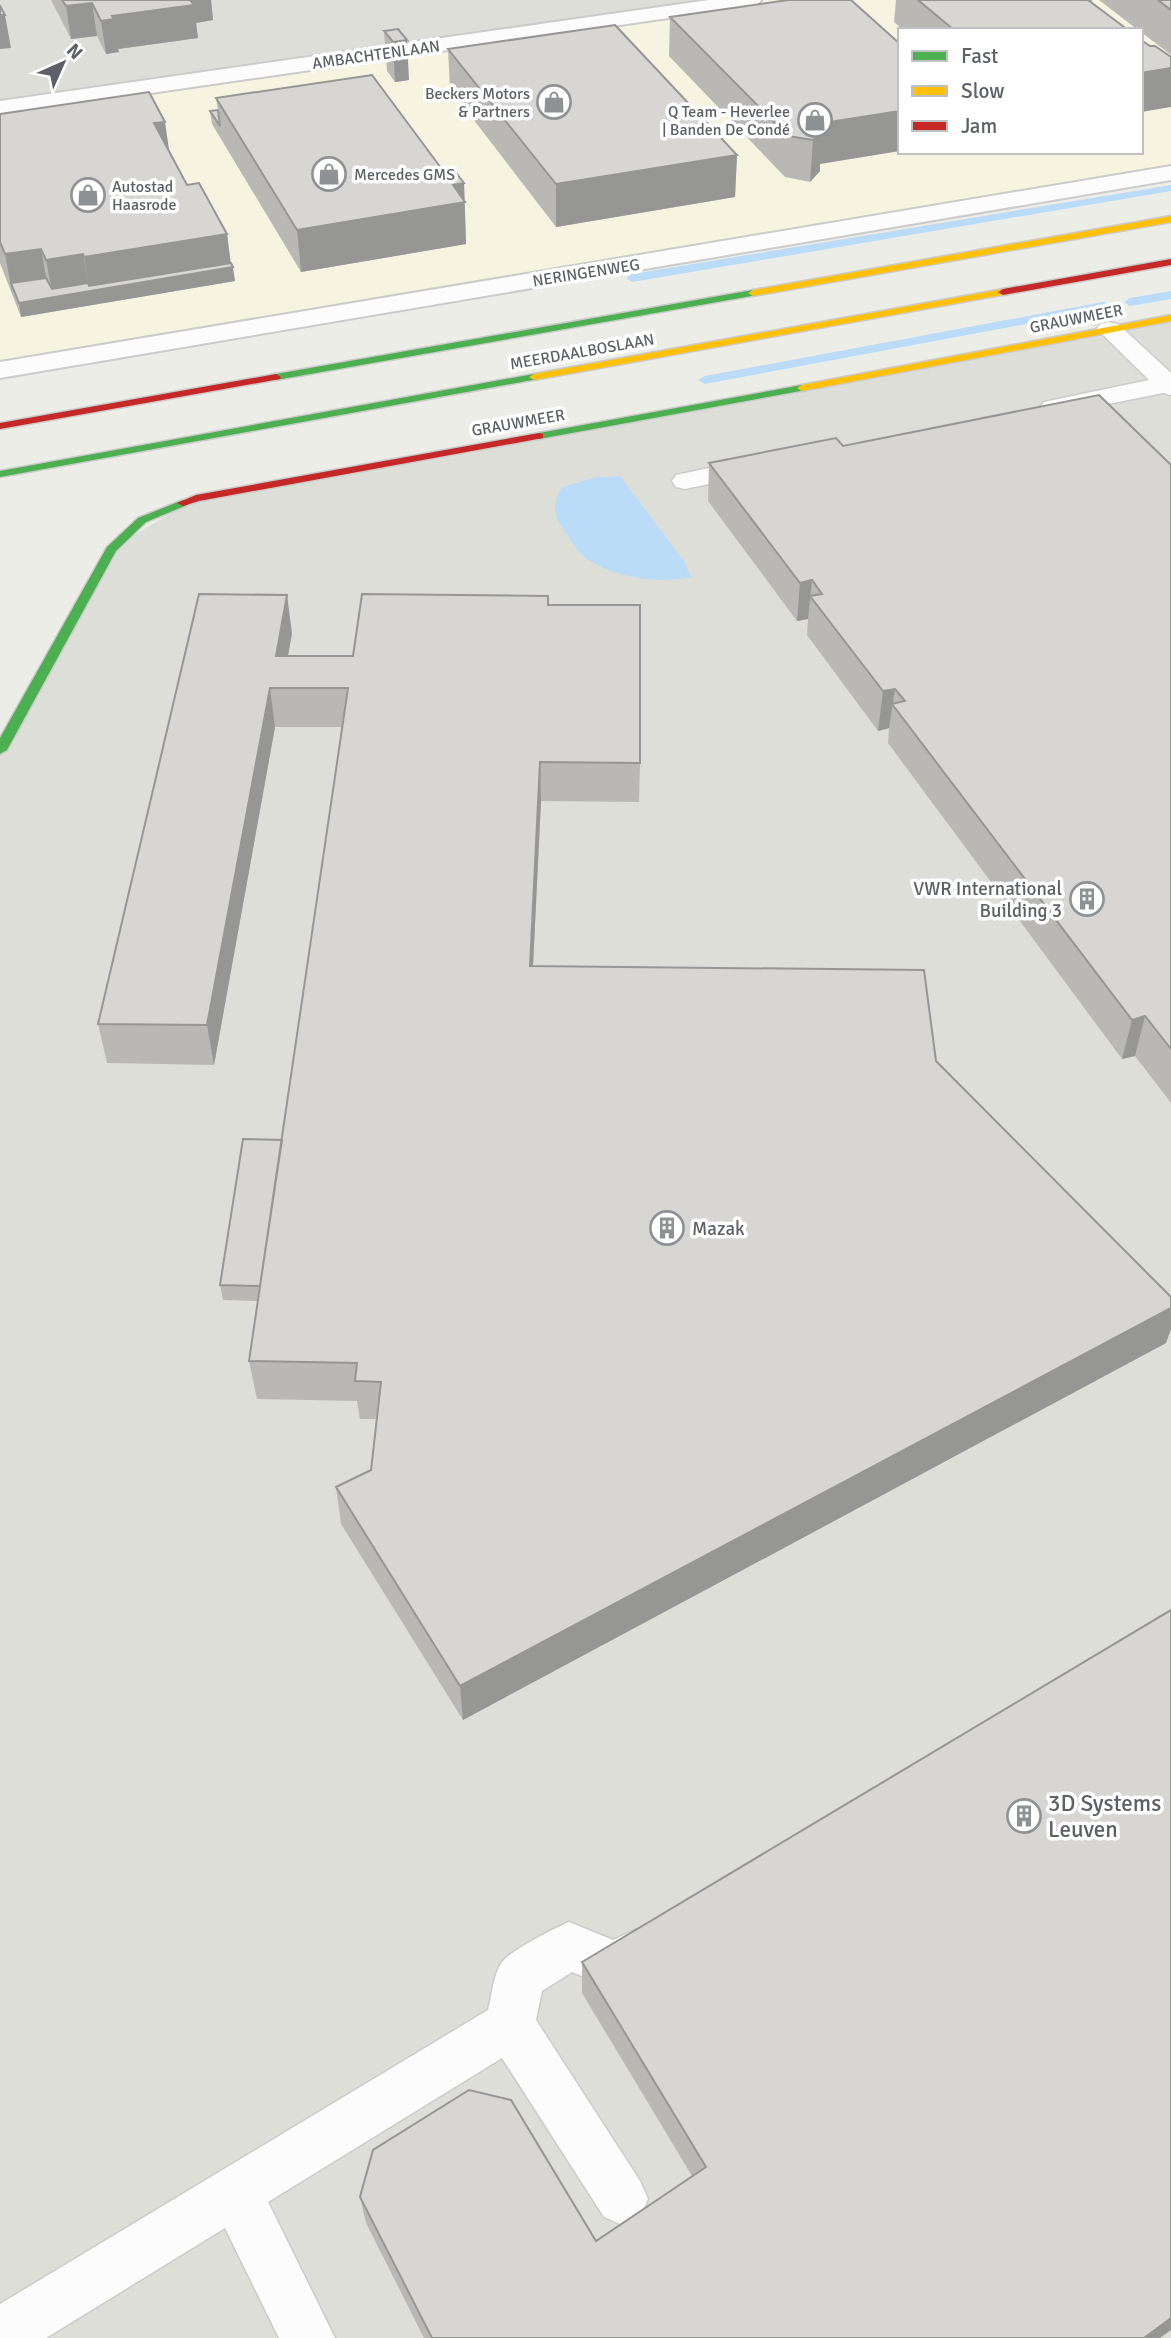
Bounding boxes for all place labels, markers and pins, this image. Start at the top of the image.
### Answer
shop icon: Beckers Motors & Partners [535,83,573,121]
place label: Beckers Motors & Partners [425,84,530,122]
shop icon: Q Team - Heverlee | Banden De Condé [796,101,834,139]
place label: Q Team - Heverlee | Banden De Condé [662,102,790,140]
shop icon: Mercedes GMS [310,155,348,193]
place label: Mercedes GMS [354,165,455,185]
shop icon: Autostad Haasrode [69,176,107,214]
place label: Autostad Haasrode [112,177,176,215]
place label: VWR International Building 3 [913,877,1062,923]
building icon: VWR International Building 3 [1068,880,1106,918]
building icon: Mazak [648,1209,686,1247]
place label: Mazak [692,1217,745,1241]
place label: 3D Systems Leuven [1048,1789,1161,1844]
building icon: 3D Systems Leuven [1005,1797,1043,1835]

